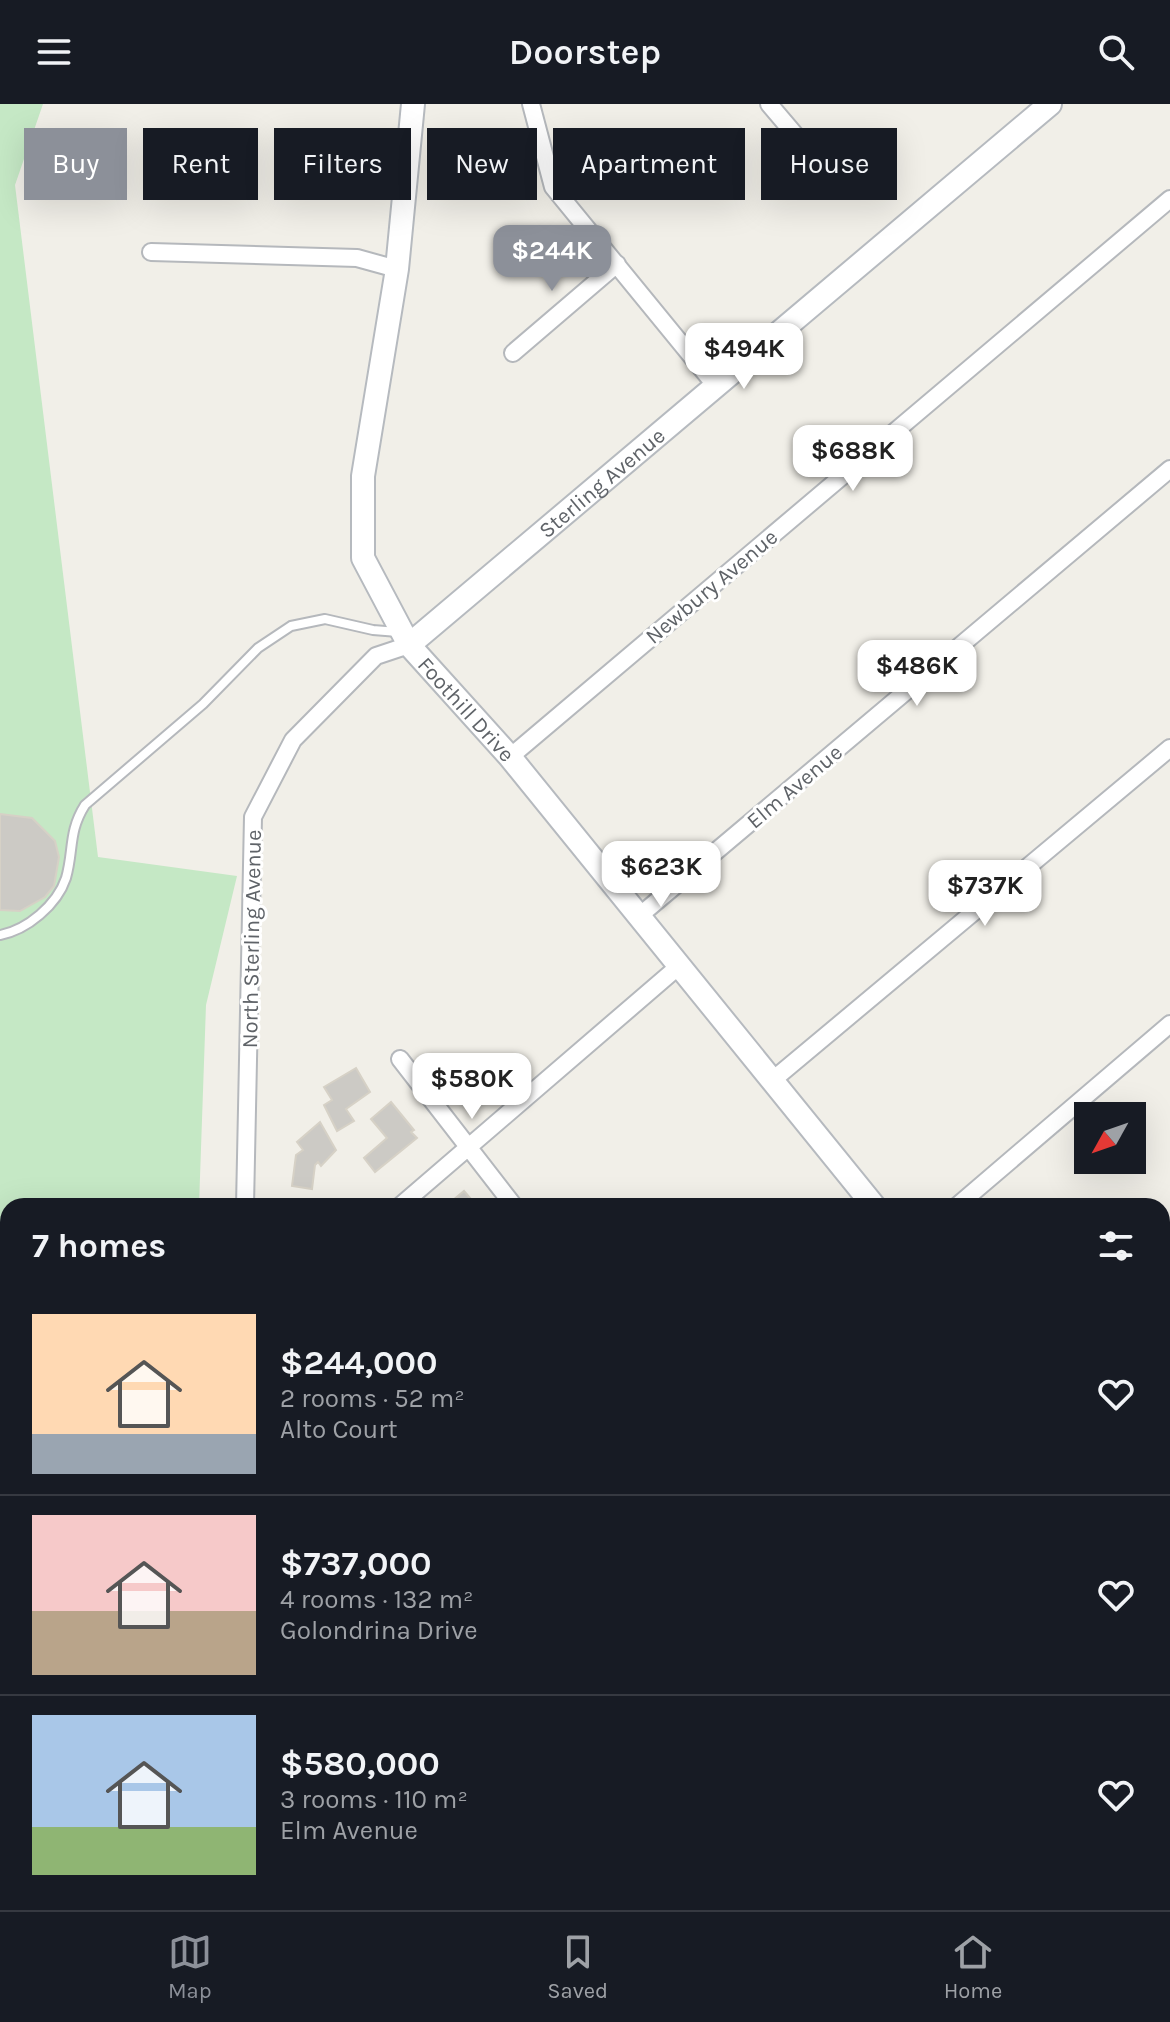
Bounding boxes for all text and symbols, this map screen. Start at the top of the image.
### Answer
icon: menu [32,30,76,74]
icon: search [1094,30,1138,74]
text: Doorstep [509,31,661,73]
chip: Buy [24,128,127,200]
chip: Rent [143,128,258,200]
chip: Filters [274,128,411,200]
chip: New [427,128,537,200]
chip: Apartment [553,128,745,200]
chip: House [761,128,897,200]
pin: $244K [496,225,608,293]
text: $244K [511,235,593,266]
pin: $494K [688,323,800,391]
text: $494K [703,333,785,364]
street label: Sterling Avenue [534,423,671,544]
pin: $688K [797,425,909,493]
text: $688K [811,435,895,466]
street label: Newbury Avenue [640,524,783,650]
pin: $486K [861,640,973,708]
text: $486K [876,650,958,681]
street label: Foothill Drive [412,652,520,767]
street label: Elm Avenue [742,739,848,834]
street label: North Sterling Avenue [237,829,267,1049]
pin: $623K [605,841,717,909]
text: $623K [620,851,702,882]
pin: $737K [929,860,1041,928]
text: $737K [947,870,1023,901]
pin: $580K [416,1053,528,1121]
text: $580K [430,1063,514,1094]
north arrow [1074,1102,1146,1174]
map controls [1074,1102,1146,1174]
icon: filters [1094,1224,1138,1268]
text: 7 homes [32,1226,166,1266]
text: $244,000 [280,1343,438,1383]
icon: home [96,1346,192,1442]
icon: heart [1094,1372,1138,1416]
text: 2 rooms · 52 m² [280,1383,465,1414]
text: Alto Court [280,1414,397,1445]
text: $737,000 [280,1544,432,1584]
icon: home [96,1547,192,1643]
icon: heart [1094,1573,1138,1617]
text: 4 rooms · 132 m² [280,1584,473,1615]
text: Golondrina Drive [280,1615,478,1646]
text: $580,000 [280,1744,440,1784]
icon: home [96,1747,192,1843]
icon: heart [1094,1773,1138,1817]
text: 3 rooms · 110 m² [280,1784,468,1815]
text: Elm Avenue [280,1815,418,1846]
tab: Map [168,1930,212,2004]
tab: Saved [547,1930,608,2004]
tab: Home [944,1930,1002,2004]

